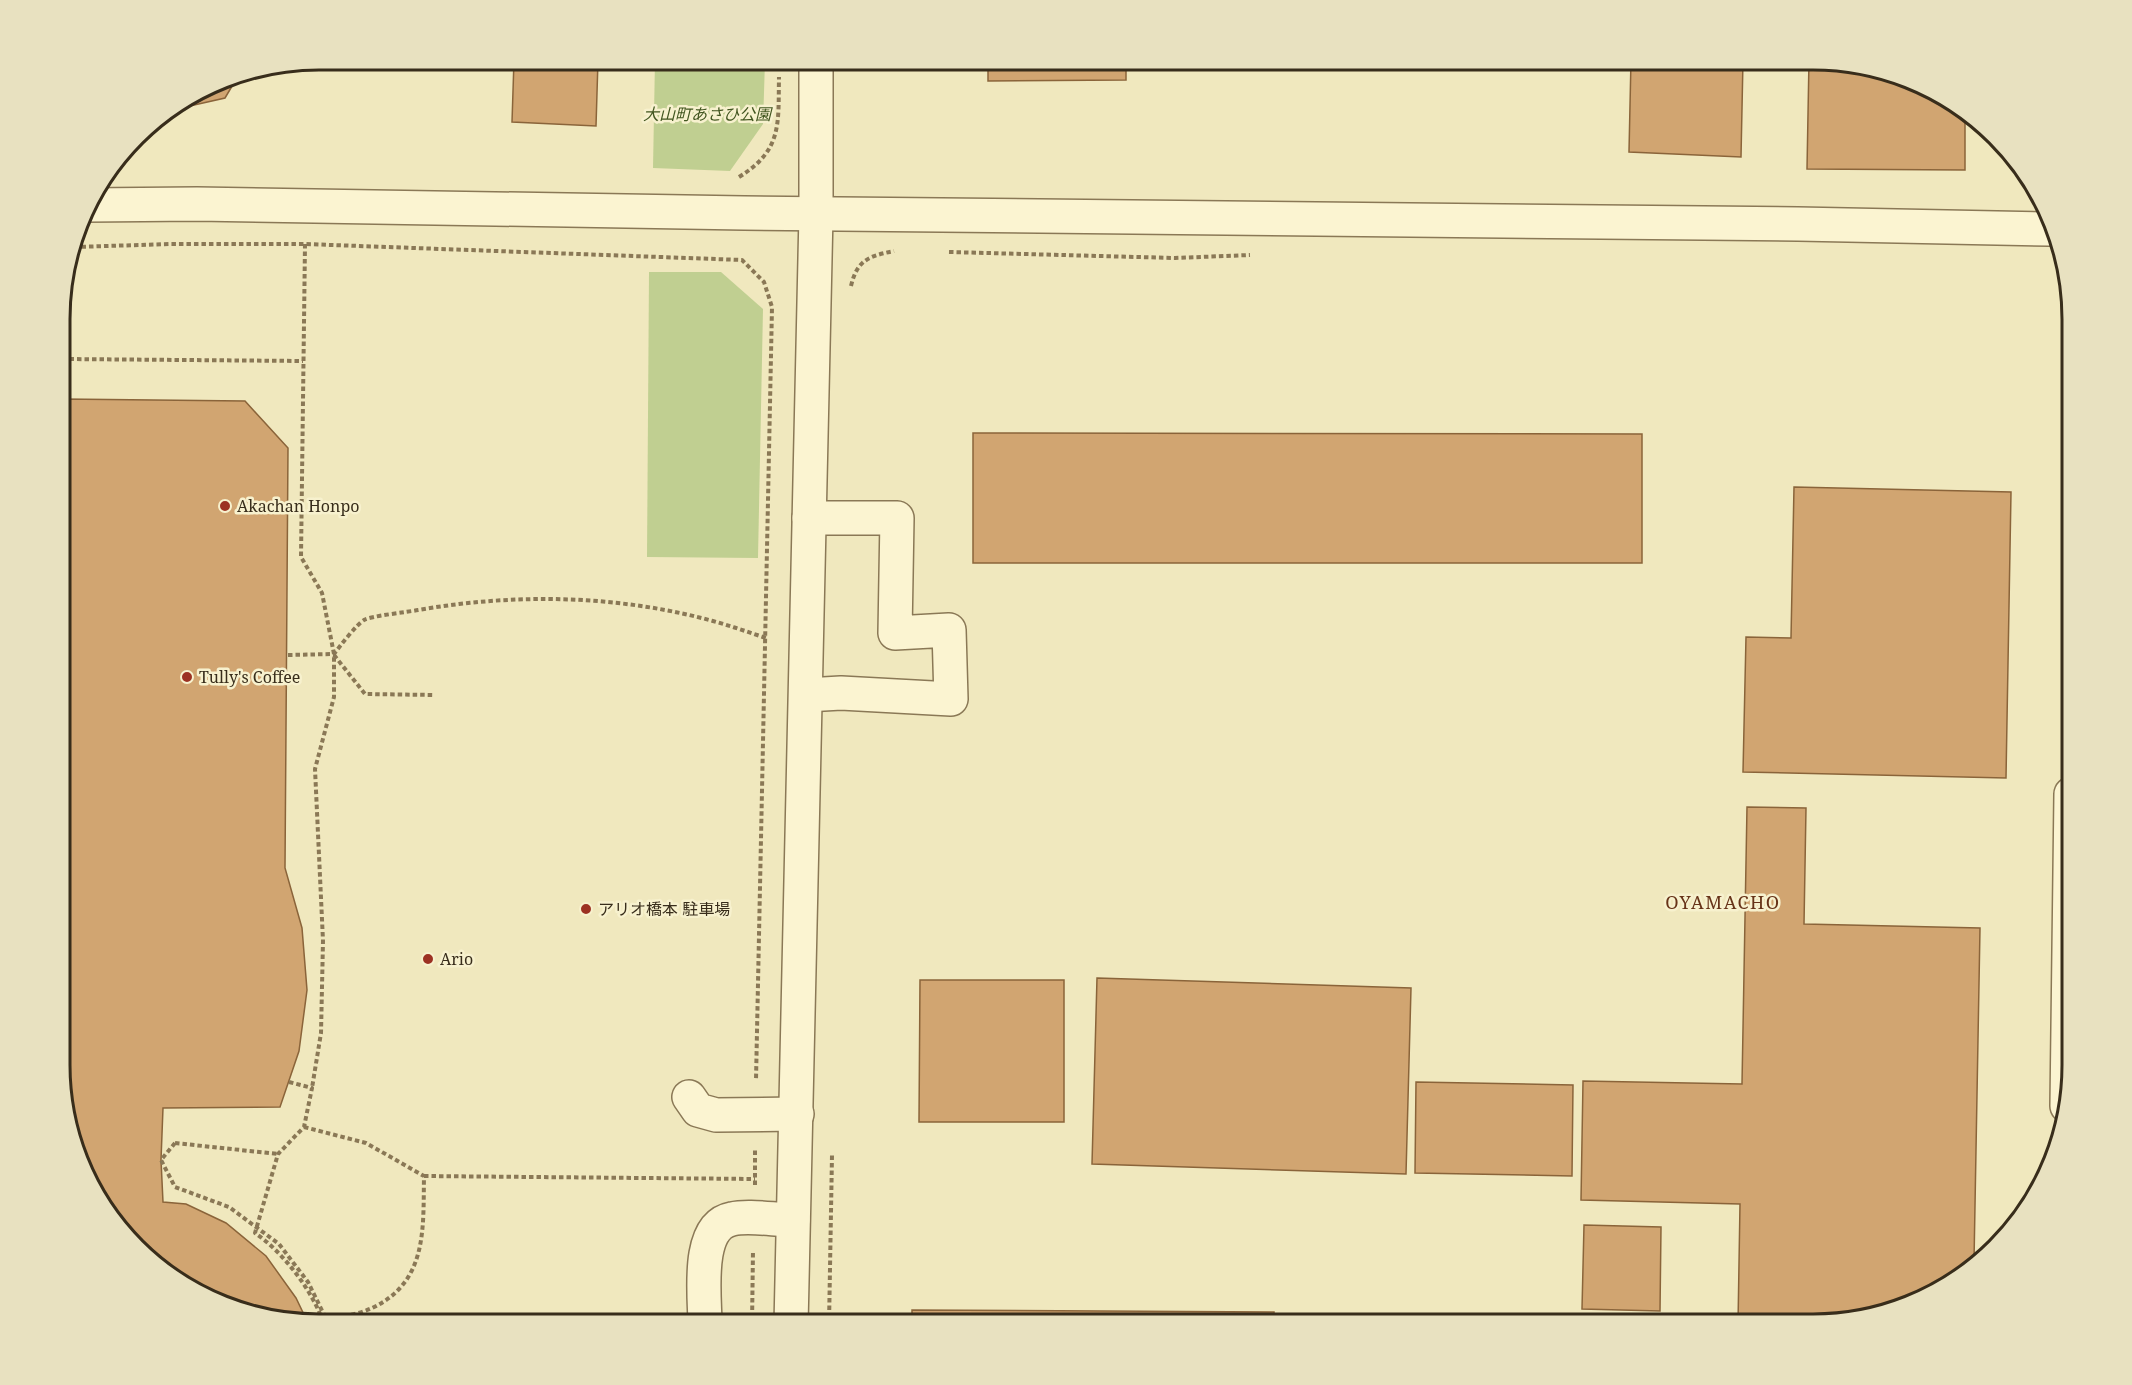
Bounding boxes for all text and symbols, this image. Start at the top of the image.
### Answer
park label: 大山町あさひ公園 [643,103,773,125]
place label: Akachan Honpo [237,495,359,517]
marker: Akachan Honpo [218,499,232,513]
place label: Tully's Coffee [199,666,300,688]
marker: Tully's Coffee [180,670,194,684]
district label: OYAMACHO [1665,890,1781,914]
place label: アリオ橋本 駐車場 [598,898,730,920]
marker: アリオ橋本 駐車場 [579,902,593,916]
place label: Ario [440,948,473,970]
marker: Ario [421,952,435,966]

